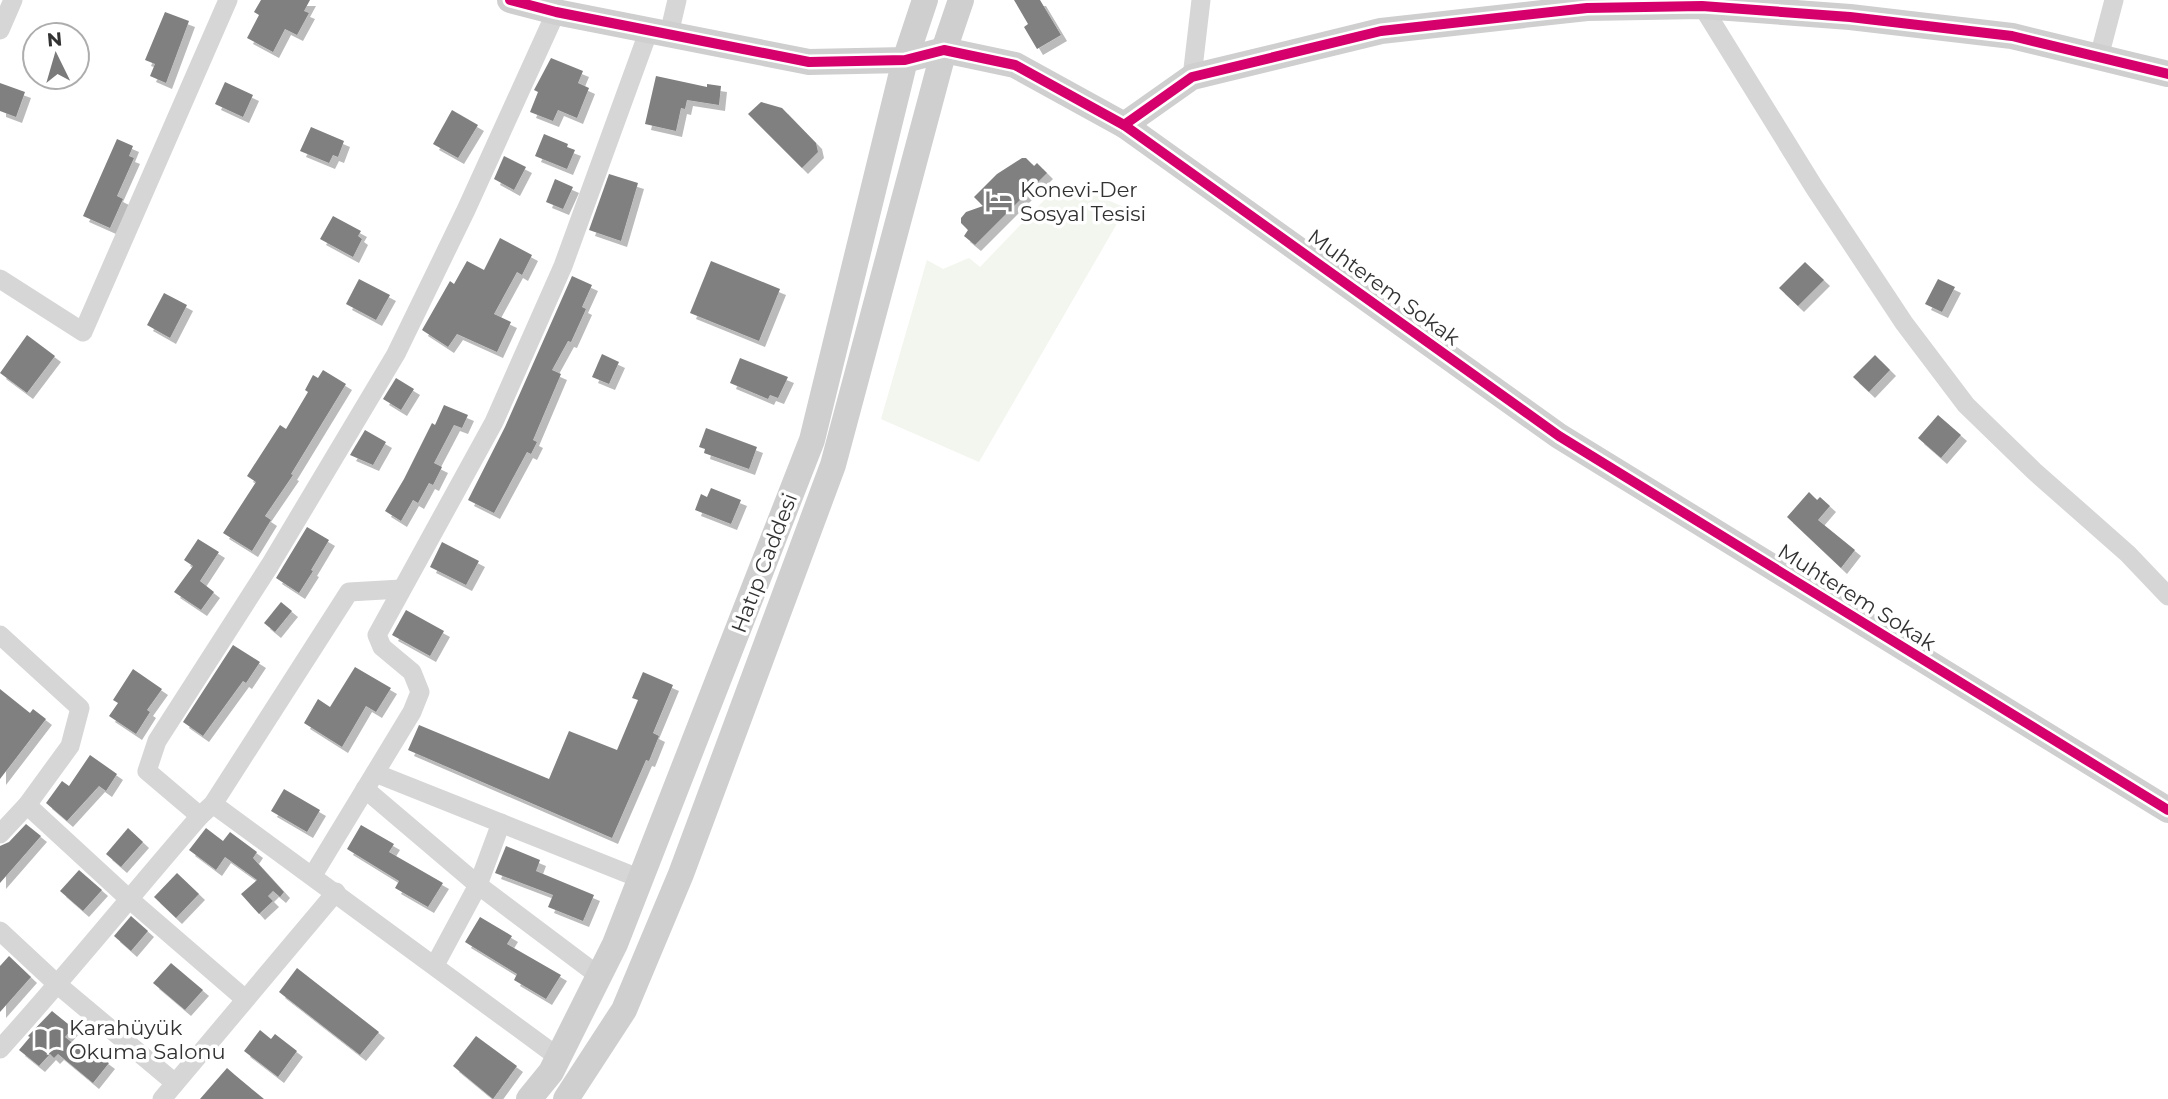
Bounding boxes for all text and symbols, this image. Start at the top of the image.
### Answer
north arrow [21,21,91,91]
text: N [46,27,63,52]
place label: Konevi-Der Sosyal Tesisi [1020,177,1146,226]
hotel icon: Konevi-Der Sosyal Tesisi [984,186,1014,216]
street label: Muhterem Sokak [1303,224,1465,351]
street label: Hatıp Caddesi [726,490,802,636]
street label: Muhterem Sokak [1774,538,1941,656]
place label: Karahüyük Okuma Salonu [69,1015,226,1064]
library icon: Karahüyük Okuma Salonu [33,1024,63,1054]

